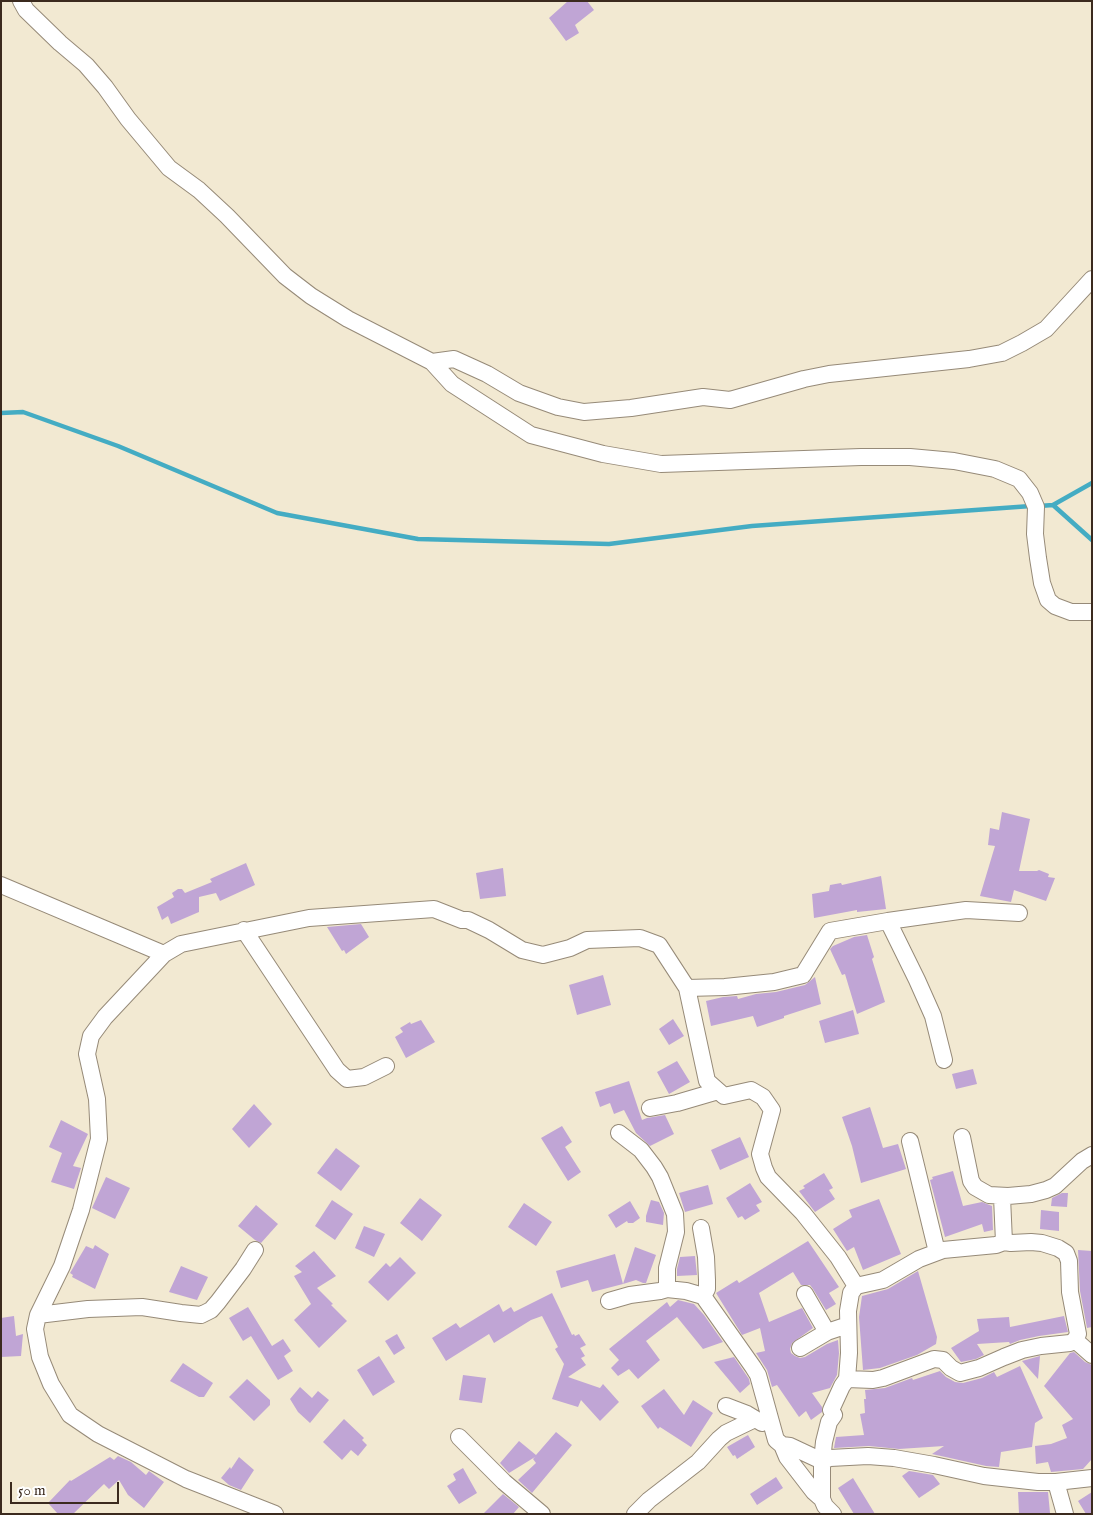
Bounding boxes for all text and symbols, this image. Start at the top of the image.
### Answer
scale bar [12,1472,121,1504]
text: 50 m [18,1481,46,1500]

